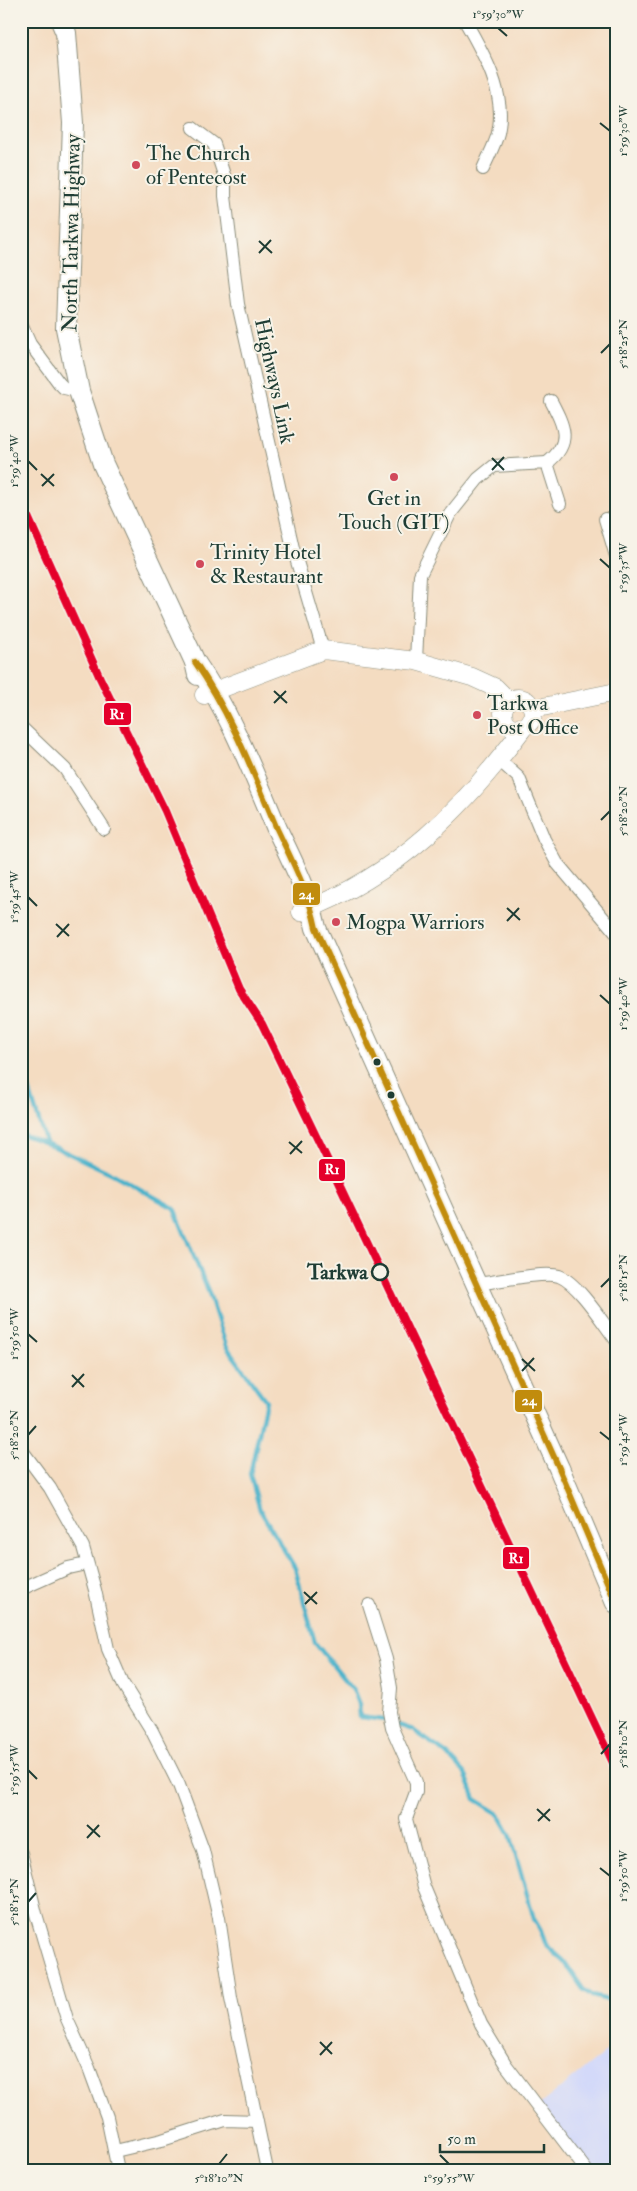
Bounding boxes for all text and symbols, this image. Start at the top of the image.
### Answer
text: 1°59'30"W [472,7,524,22]
text: 1°59'30"W [616,105,631,157]
street label: North Tarkwa Highway [56,133,87,332]
place label: The Church of Pentecost [146,140,250,191]
marker: The Church of Pentecost [130,159,142,171]
street label: Highways Link [248,316,301,446]
text: 5°18'25"N [616,319,631,369]
text: 1°59'40"W [7,434,22,488]
marker: Get in Touch (GIT) [388,471,400,483]
place label: Get in Touch (GIT) [338,485,450,536]
place label: Trinity Hotel & Restaurant [210,539,323,590]
text: 1°59'35"W [616,542,631,593]
marker: Trinity Hotel & Restaurant [194,558,206,570]
place label: Tarkwa Post Office [487,690,579,741]
line badge: R1 [103,702,132,726]
text: R1 [109,706,125,723]
marker: Tarkwa Post Office [471,709,483,721]
text: 5°18'20"N [616,785,631,836]
text: 1°59'45"W [7,870,22,923]
line badge: 24 [292,882,321,906]
text: 24 [299,886,315,903]
place label: Mogpa Warriors [346,909,485,936]
marker: Mogpa Warriors [330,916,342,928]
text: 1°59'40"W [616,977,631,1031]
unlabelled marker [372,1057,382,1067]
unlabelled marker [386,1090,396,1100]
line badge: R1 [318,1158,346,1182]
text: R1 [324,1161,340,1178]
text: 5°18'15"N [616,1254,631,1302]
place label: Tarkwa [306,1259,369,1286]
marker: Tarkwa [371,1263,389,1281]
text: 1°59'50"W [7,1307,22,1360]
line badge: 24 [514,1389,543,1413]
text: 24 [522,1392,538,1409]
text: 5°18'20"N [7,1409,22,1460]
text: 1°59'45"W [616,1413,631,1466]
line badge: R1 [502,1546,530,1570]
text: R1 [508,1550,524,1567]
text: 5°18'10"N [616,1719,631,1768]
text: 1°59'55"W [7,1744,22,1796]
text: 1°59'50"W [616,1849,631,1902]
text: 5°18'15"N [7,1878,22,1926]
scale bar [440,2121,543,2153]
text: 50 m [447,2130,476,2149]
text: 5°18'10"N [195,2171,244,2186]
text: 1°59'55"W [423,2171,475,2186]

